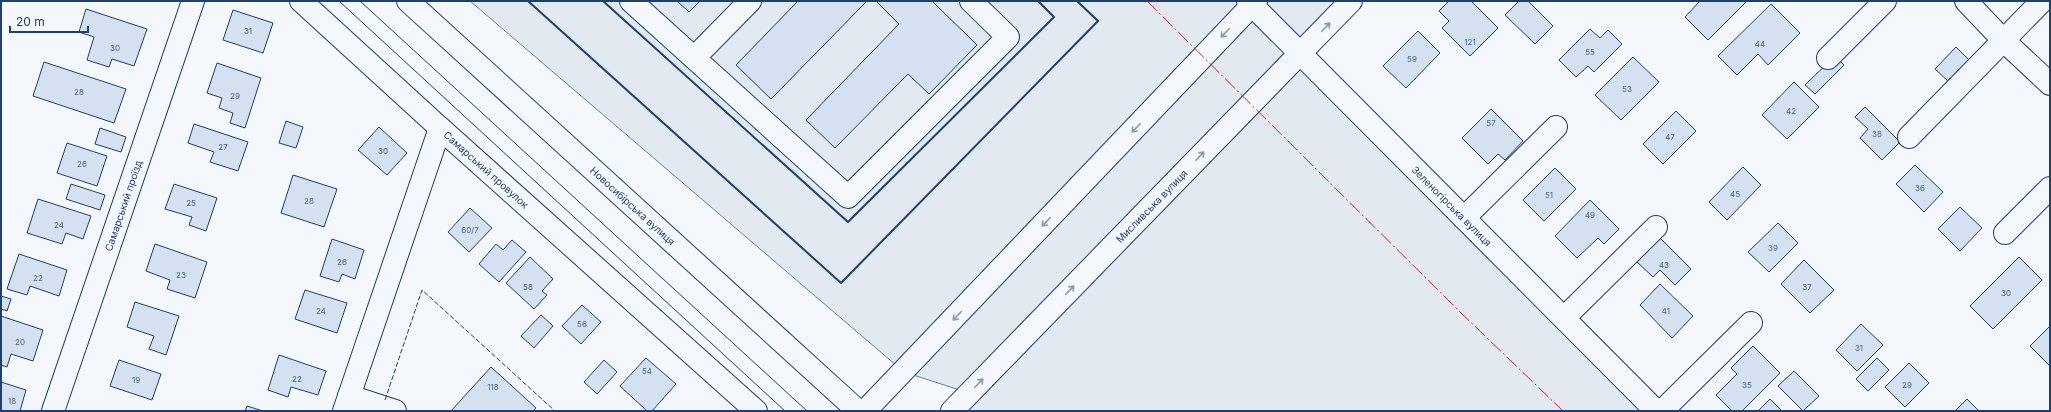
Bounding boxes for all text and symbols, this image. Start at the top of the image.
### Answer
scale bar [10,8,88,34]
text: 20 m [16,14,45,29]
one-way arrow [1321,22,1331,32]
house number: 31 [244,26,252,36]
one-way arrow [1221,28,1230,38]
house number: 121 [1464,37,1476,47]
house number: 44 [1755,39,1765,49]
house number: 30 [110,43,120,53]
house number: 55 [1585,47,1595,57]
house number: 59 [1407,54,1417,64]
house number: 53 [1622,84,1632,94]
house number: 28 [74,87,84,97]
house number: 29 [230,91,240,101]
house number: 42 [1786,106,1796,116]
house number: 57 [1486,118,1496,128]
one-way arrow [1132,122,1141,132]
street label: Самарський провулок [441,128,532,211]
house number: 38 [1872,129,1882,139]
house number: 47 [1665,132,1675,142]
house number: 27 [218,142,228,152]
house number: 30 [378,146,388,156]
one-way arrow [1195,151,1205,161]
house number: 26 [77,159,87,169]
street label: Самарський проїзд [102,159,144,253]
street label: Зеленогірська вулиця [1410,163,1494,248]
street label: Новосибірська вулиця [588,164,678,247]
street label: Мисливська вулиця [1113,167,1190,245]
house number: 36 [1915,183,1925,193]
house number: 45 [1730,189,1740,199]
house number: 51 [1545,190,1553,200]
house number: 28 [304,196,314,206]
house number: 25 [186,198,196,208]
house number: 49 [1585,210,1595,220]
one-way arrow [1042,217,1051,227]
house number: 24 [54,220,64,230]
house number: 60/7 [461,225,479,235]
house number: 39 [1768,243,1778,253]
house number: 26 [337,257,347,267]
house number: 43 [1659,260,1669,270]
house number: 23 [176,270,186,280]
house number: 22 [33,273,43,283]
house number: 58 [523,282,533,292]
house number: 37 [1802,282,1812,292]
one-way arrow [1065,285,1075,295]
house number: 30 [2001,288,2011,298]
house number: 24 [316,306,326,316]
house number: 41 [1662,306,1670,316]
one-way arrow [952,311,962,321]
house number: 56 [577,319,587,329]
house number: 20 [15,337,25,347]
house number: 31 [1855,343,1863,353]
house number: 54 [642,366,652,376]
house number: 22 [292,374,302,384]
house number: 19 [132,375,140,385]
one-way arrow [974,378,984,388]
house number: 35 [1742,380,1752,390]
house number: 29 [1902,380,1912,390]
house number: 118 [487,382,499,392]
house number: 18 [8,396,16,406]

